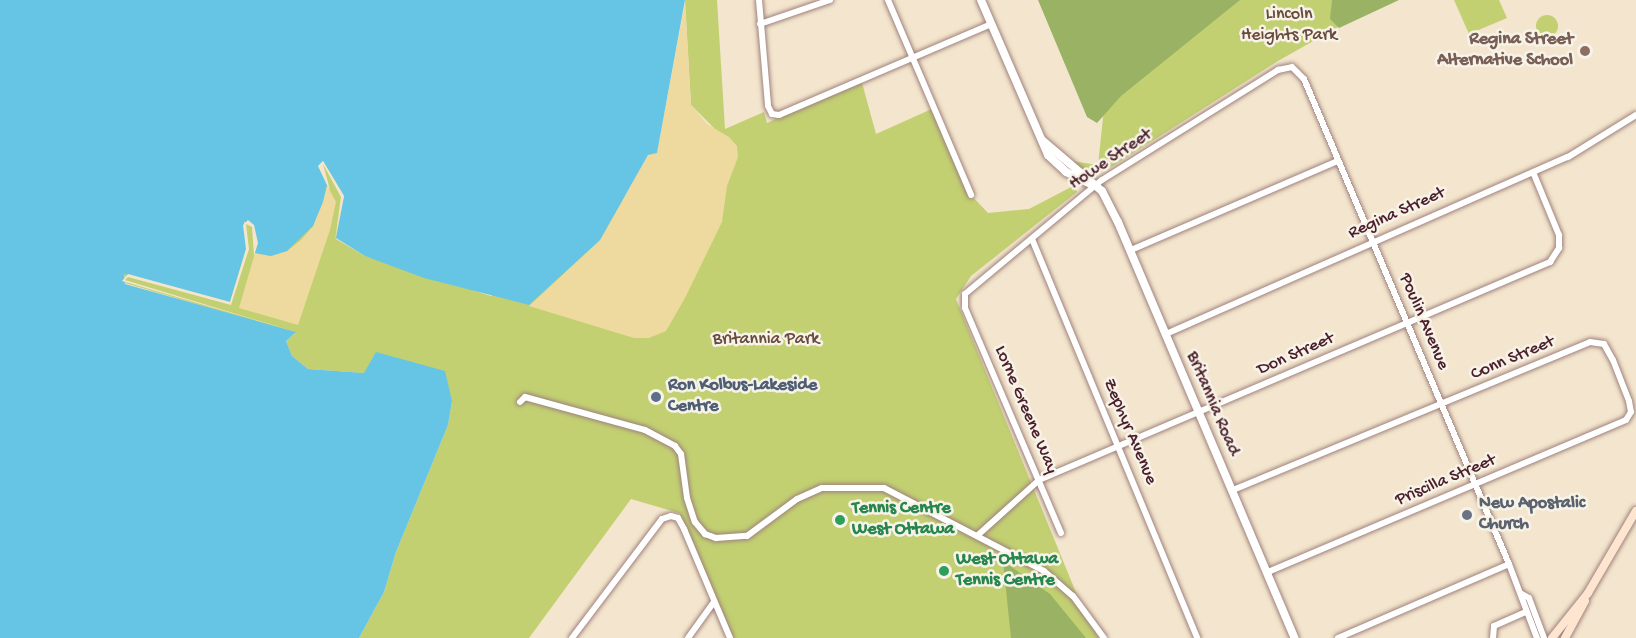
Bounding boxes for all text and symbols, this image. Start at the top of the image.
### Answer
park label: Lincoln Heights Park [1241,5,1337,48]
place label: Regina Street Alternative School [1437,30,1573,72]
marker: Regina Street Alternative School [1578,44,1592,58]
street label: Howe Street [1066,124,1156,196]
street label: Regina Street [1345,183,1449,245]
street label: Poulin Avenue [1393,271,1453,373]
street label: Don Street [1254,328,1338,382]
park label: Britannia Park [713,329,819,351]
street label: Conn Street [1468,332,1558,386]
street label: Lorne Greene Way [988,343,1062,477]
street label: Britannia Road [1180,349,1244,459]
place label: Ron Kolbus-Lakeside Centre [668,376,817,418]
street label: Zephyr Avenue [1097,376,1161,488]
marker: Ron Kolbus-Lakeside Centre [649,390,663,404]
street label: Priscilla Street [1393,450,1499,512]
place label: New Apostalic Church [1479,494,1585,536]
place label: Tennis Centre West Ottawa [852,499,954,542]
marker: New Apostalic Church [1460,508,1474,522]
marker: Tennis Centre West Ottawa [833,513,847,527]
place label: West Ottawa Tennis Centre [956,550,1058,592]
marker: West Ottawa Tennis Centre [937,564,951,578]

